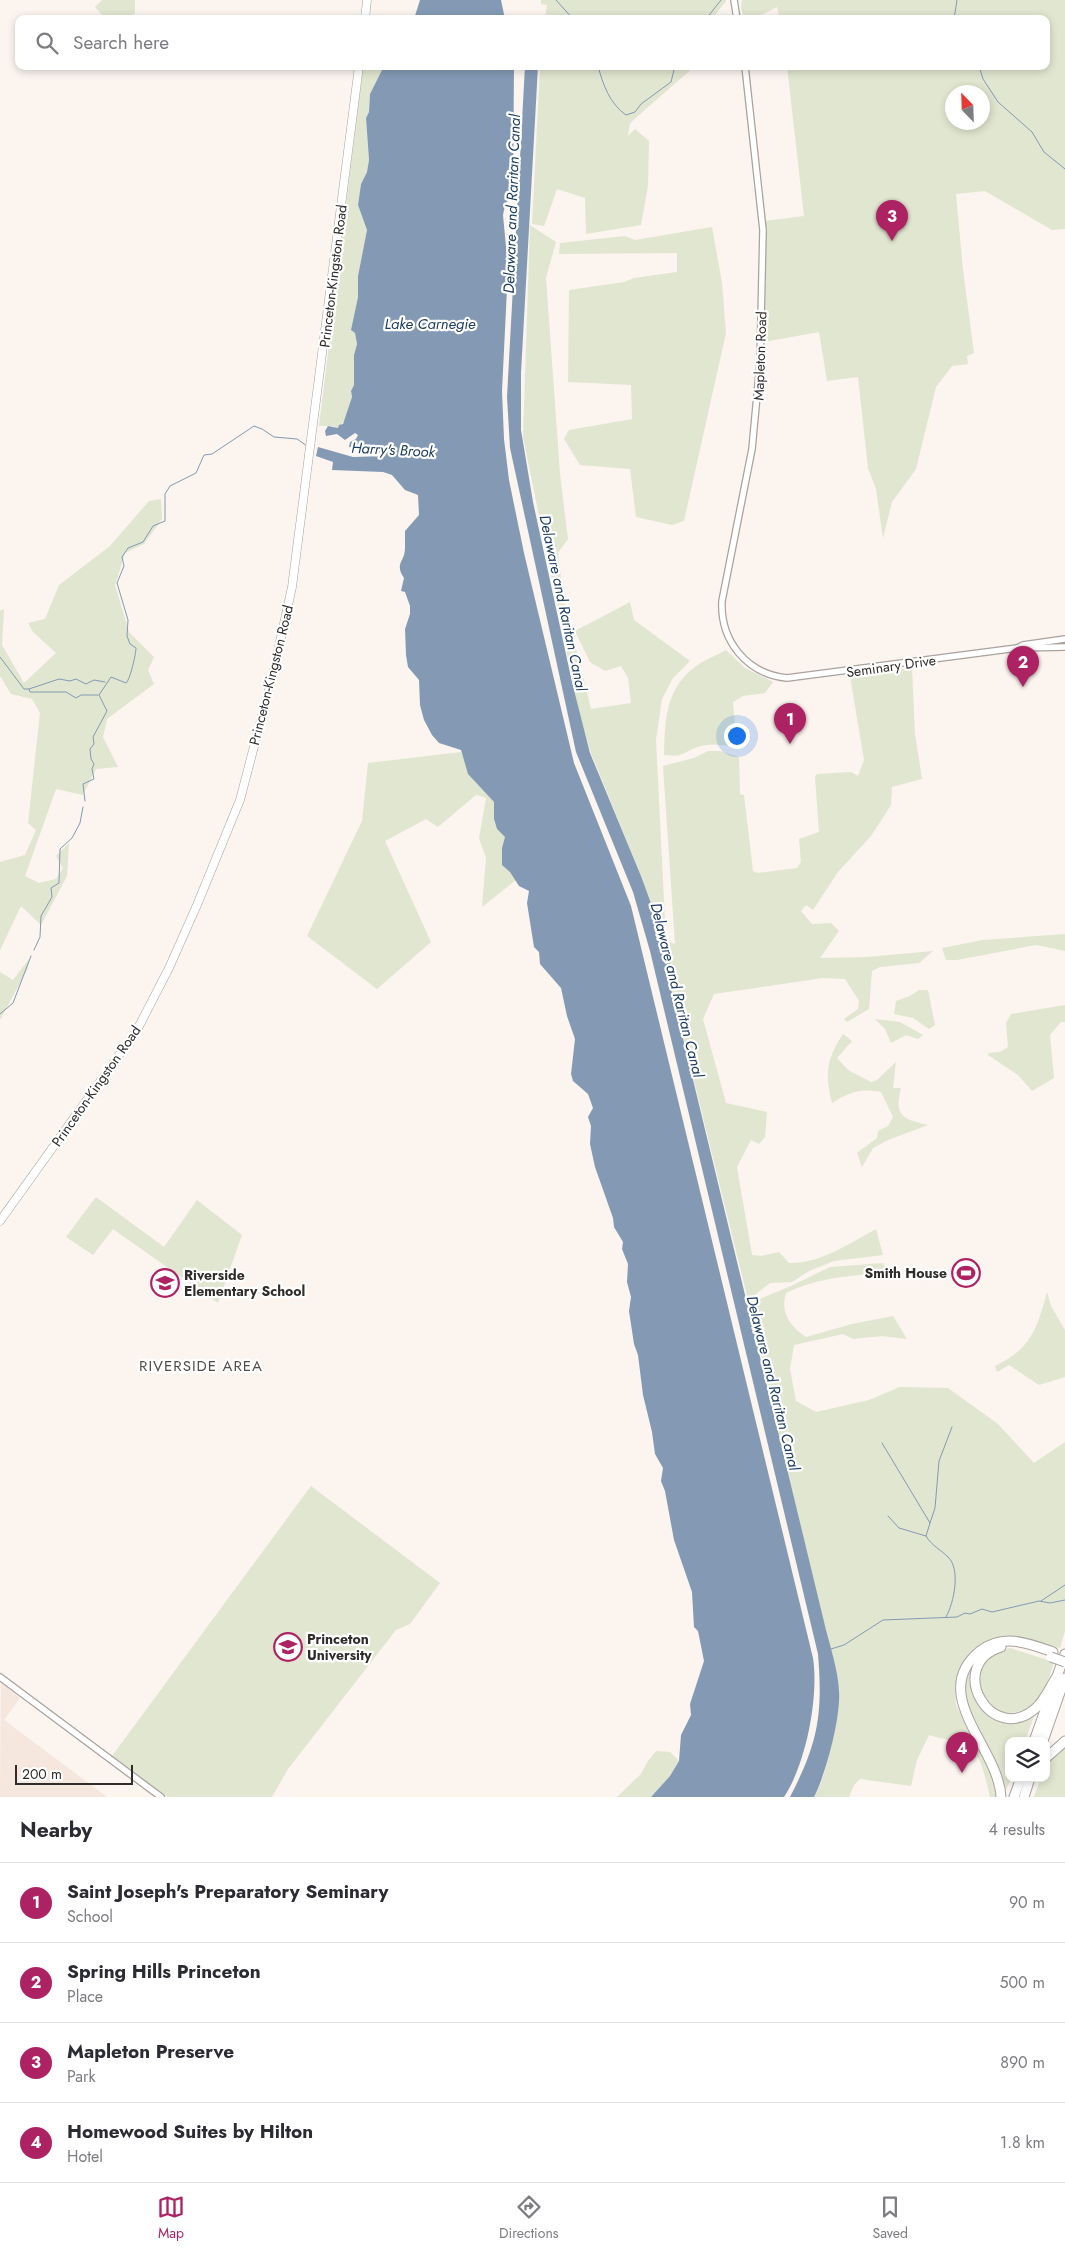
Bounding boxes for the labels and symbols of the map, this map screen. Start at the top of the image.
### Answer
north arrow [945,85,990,130]
water label: Delaware and Raritan Canal [498,113,526,294]
pin: 3 [876,200,908,241]
street label: Princeton-Kingston Road [314,203,352,349]
street label: Mapleton Road [748,311,772,401]
water label: Lake Carnegie [384,313,476,335]
water label: Harry's Brook [351,437,436,463]
water label: Delaware and Raritan Canal [534,513,593,694]
street label: Princeton-Kingston Road [244,603,298,747]
pin: 2 [1007,646,1039,687]
street label: Seminary Drive [845,650,937,682]
pin: 1 [774,703,806,744]
your location [724,723,750,749]
water label: Delaware and Raritan Canal [645,900,710,1080]
street label: Princeton-Kingston Road [47,1021,145,1151]
sports icon: Smith House [951,1258,981,1288]
place label: Smith House [865,1263,947,1283]
place label: Riverside Elementary School [184,1265,305,1301]
school or university icon: Riverside Elementary School [150,1268,180,1298]
water label: Delaware and Raritan Canal [741,1293,806,1473]
district label: RIVERSIDE AREA [139,1355,263,1377]
place label: Princeton University [307,1629,372,1665]
school or university icon: Princeton University [273,1632,303,1662]
pin: 4 [946,1732,978,1773]
scale bar [15,1762,132,1785]

